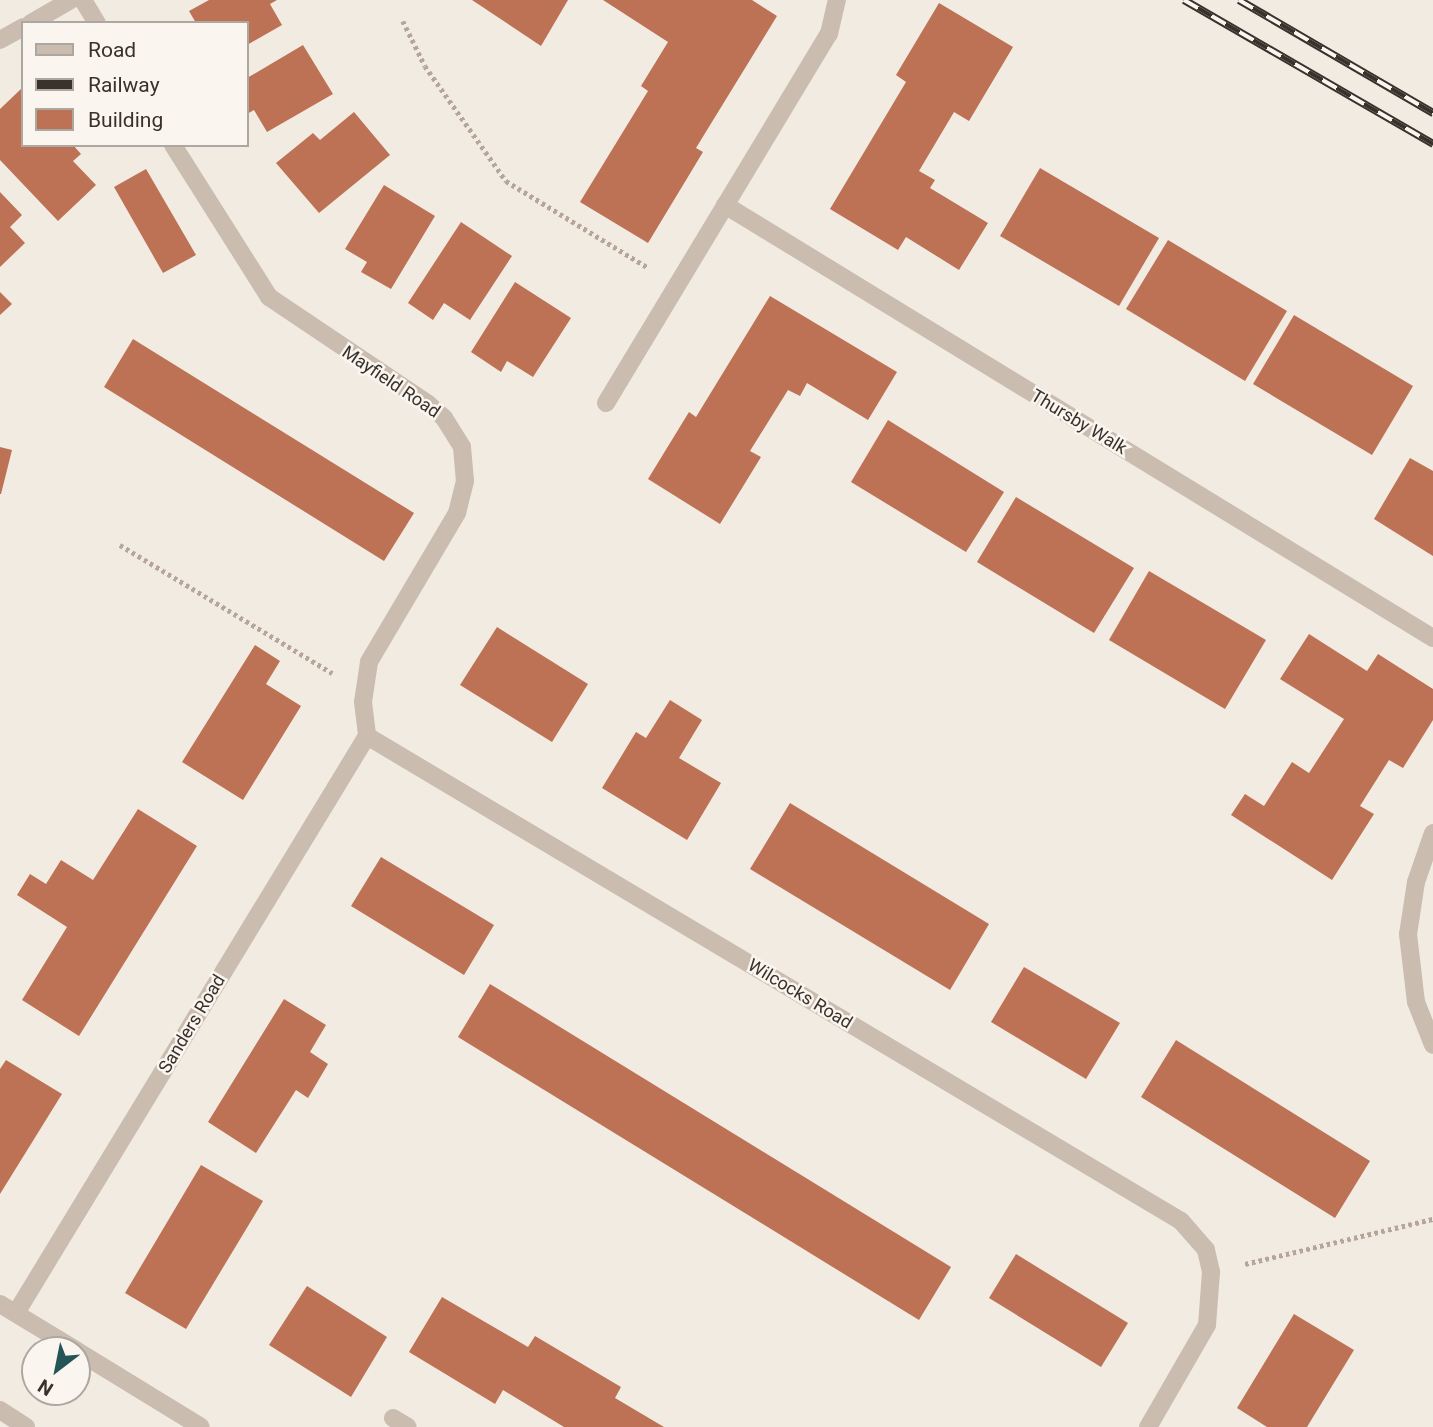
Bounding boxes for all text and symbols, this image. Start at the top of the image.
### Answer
legend [21,21,248,147]
text: Road [88,38,136,62]
text: Railway [88,73,160,97]
text: Building [88,108,163,132]
street label: Mayfield Road [338,341,444,423]
street label: Thursby Walk [1027,385,1131,459]
street label: Wilcocks Road [744,954,856,1034]
street label: Sanders Road [154,971,230,1077]
north arrow [21,1336,91,1406]
text: N [34,1374,57,1401]

